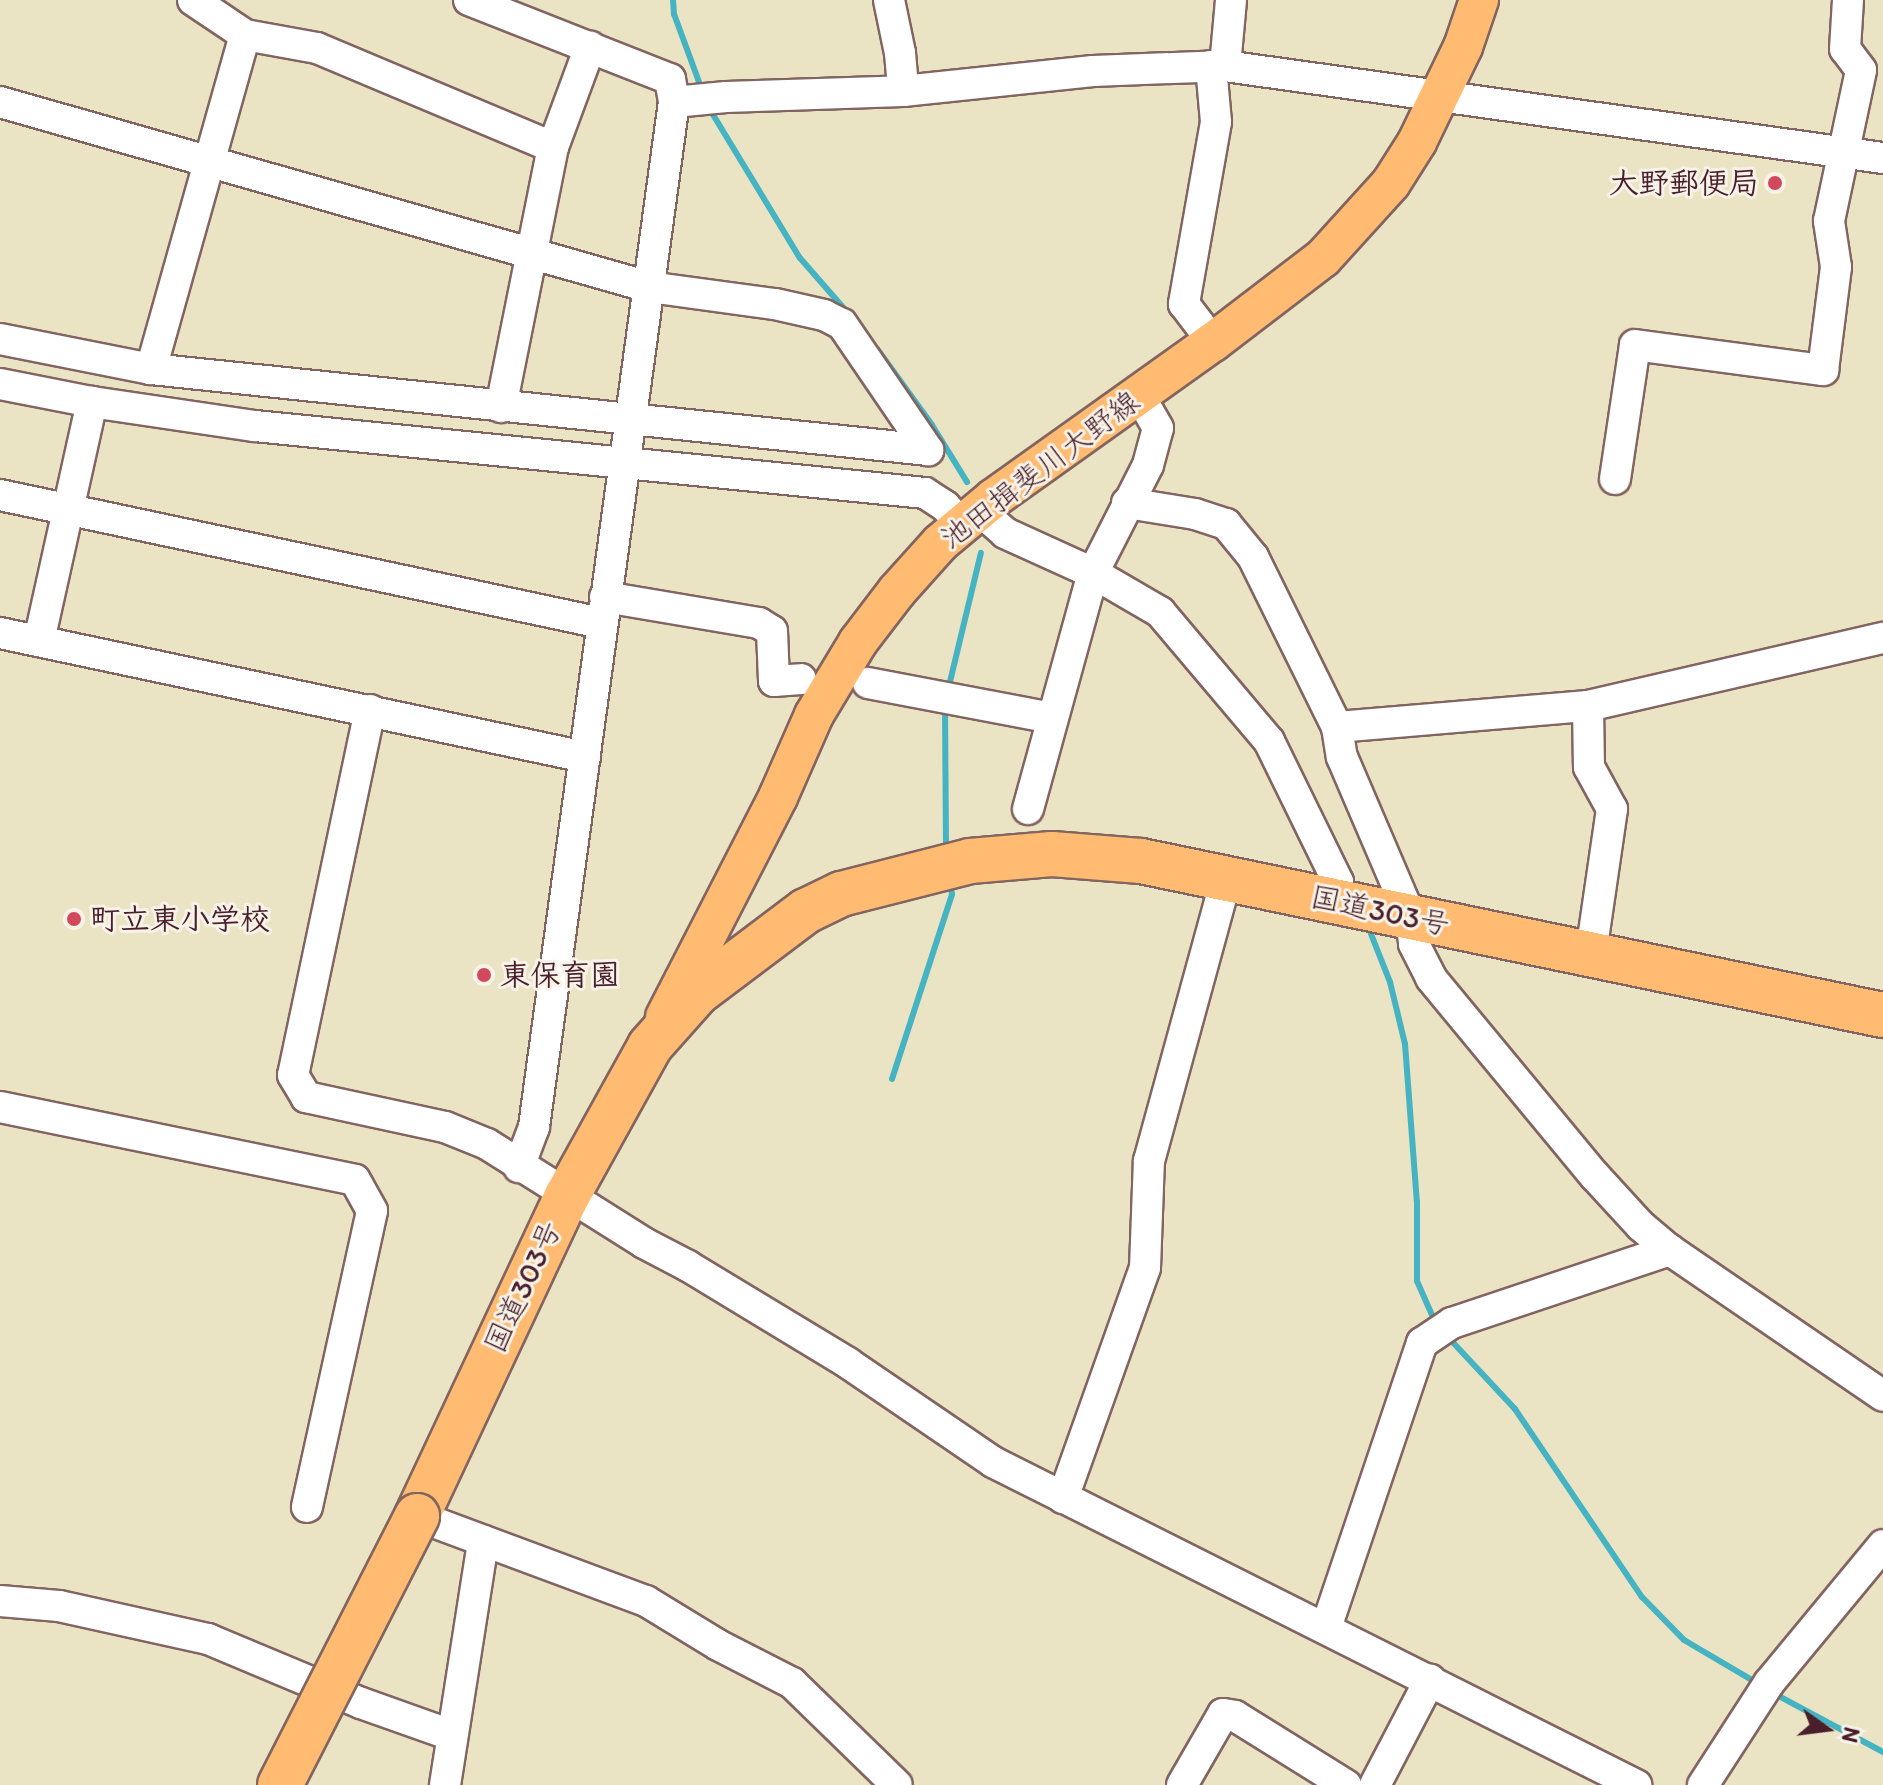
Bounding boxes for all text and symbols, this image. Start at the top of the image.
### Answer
place label: 大野郵便局 [1609,165,1759,201]
marker: 大野郵便局 [1766,174,1784,192]
street label: 池田揖斐川大野線 [933,383,1147,557]
street label: 国道303号 [1307,879,1453,943]
place label: 町立東小学校 [90,901,270,937]
marker: 町立東小学校 [65,910,83,928]
place label: 東保育園 [500,957,620,993]
marker: 東保育園 [475,966,493,984]
street label: 国道303号 [477,1215,569,1359]
north arrow [1787,1689,1867,1769]
text: N [1836,1724,1866,1745]

